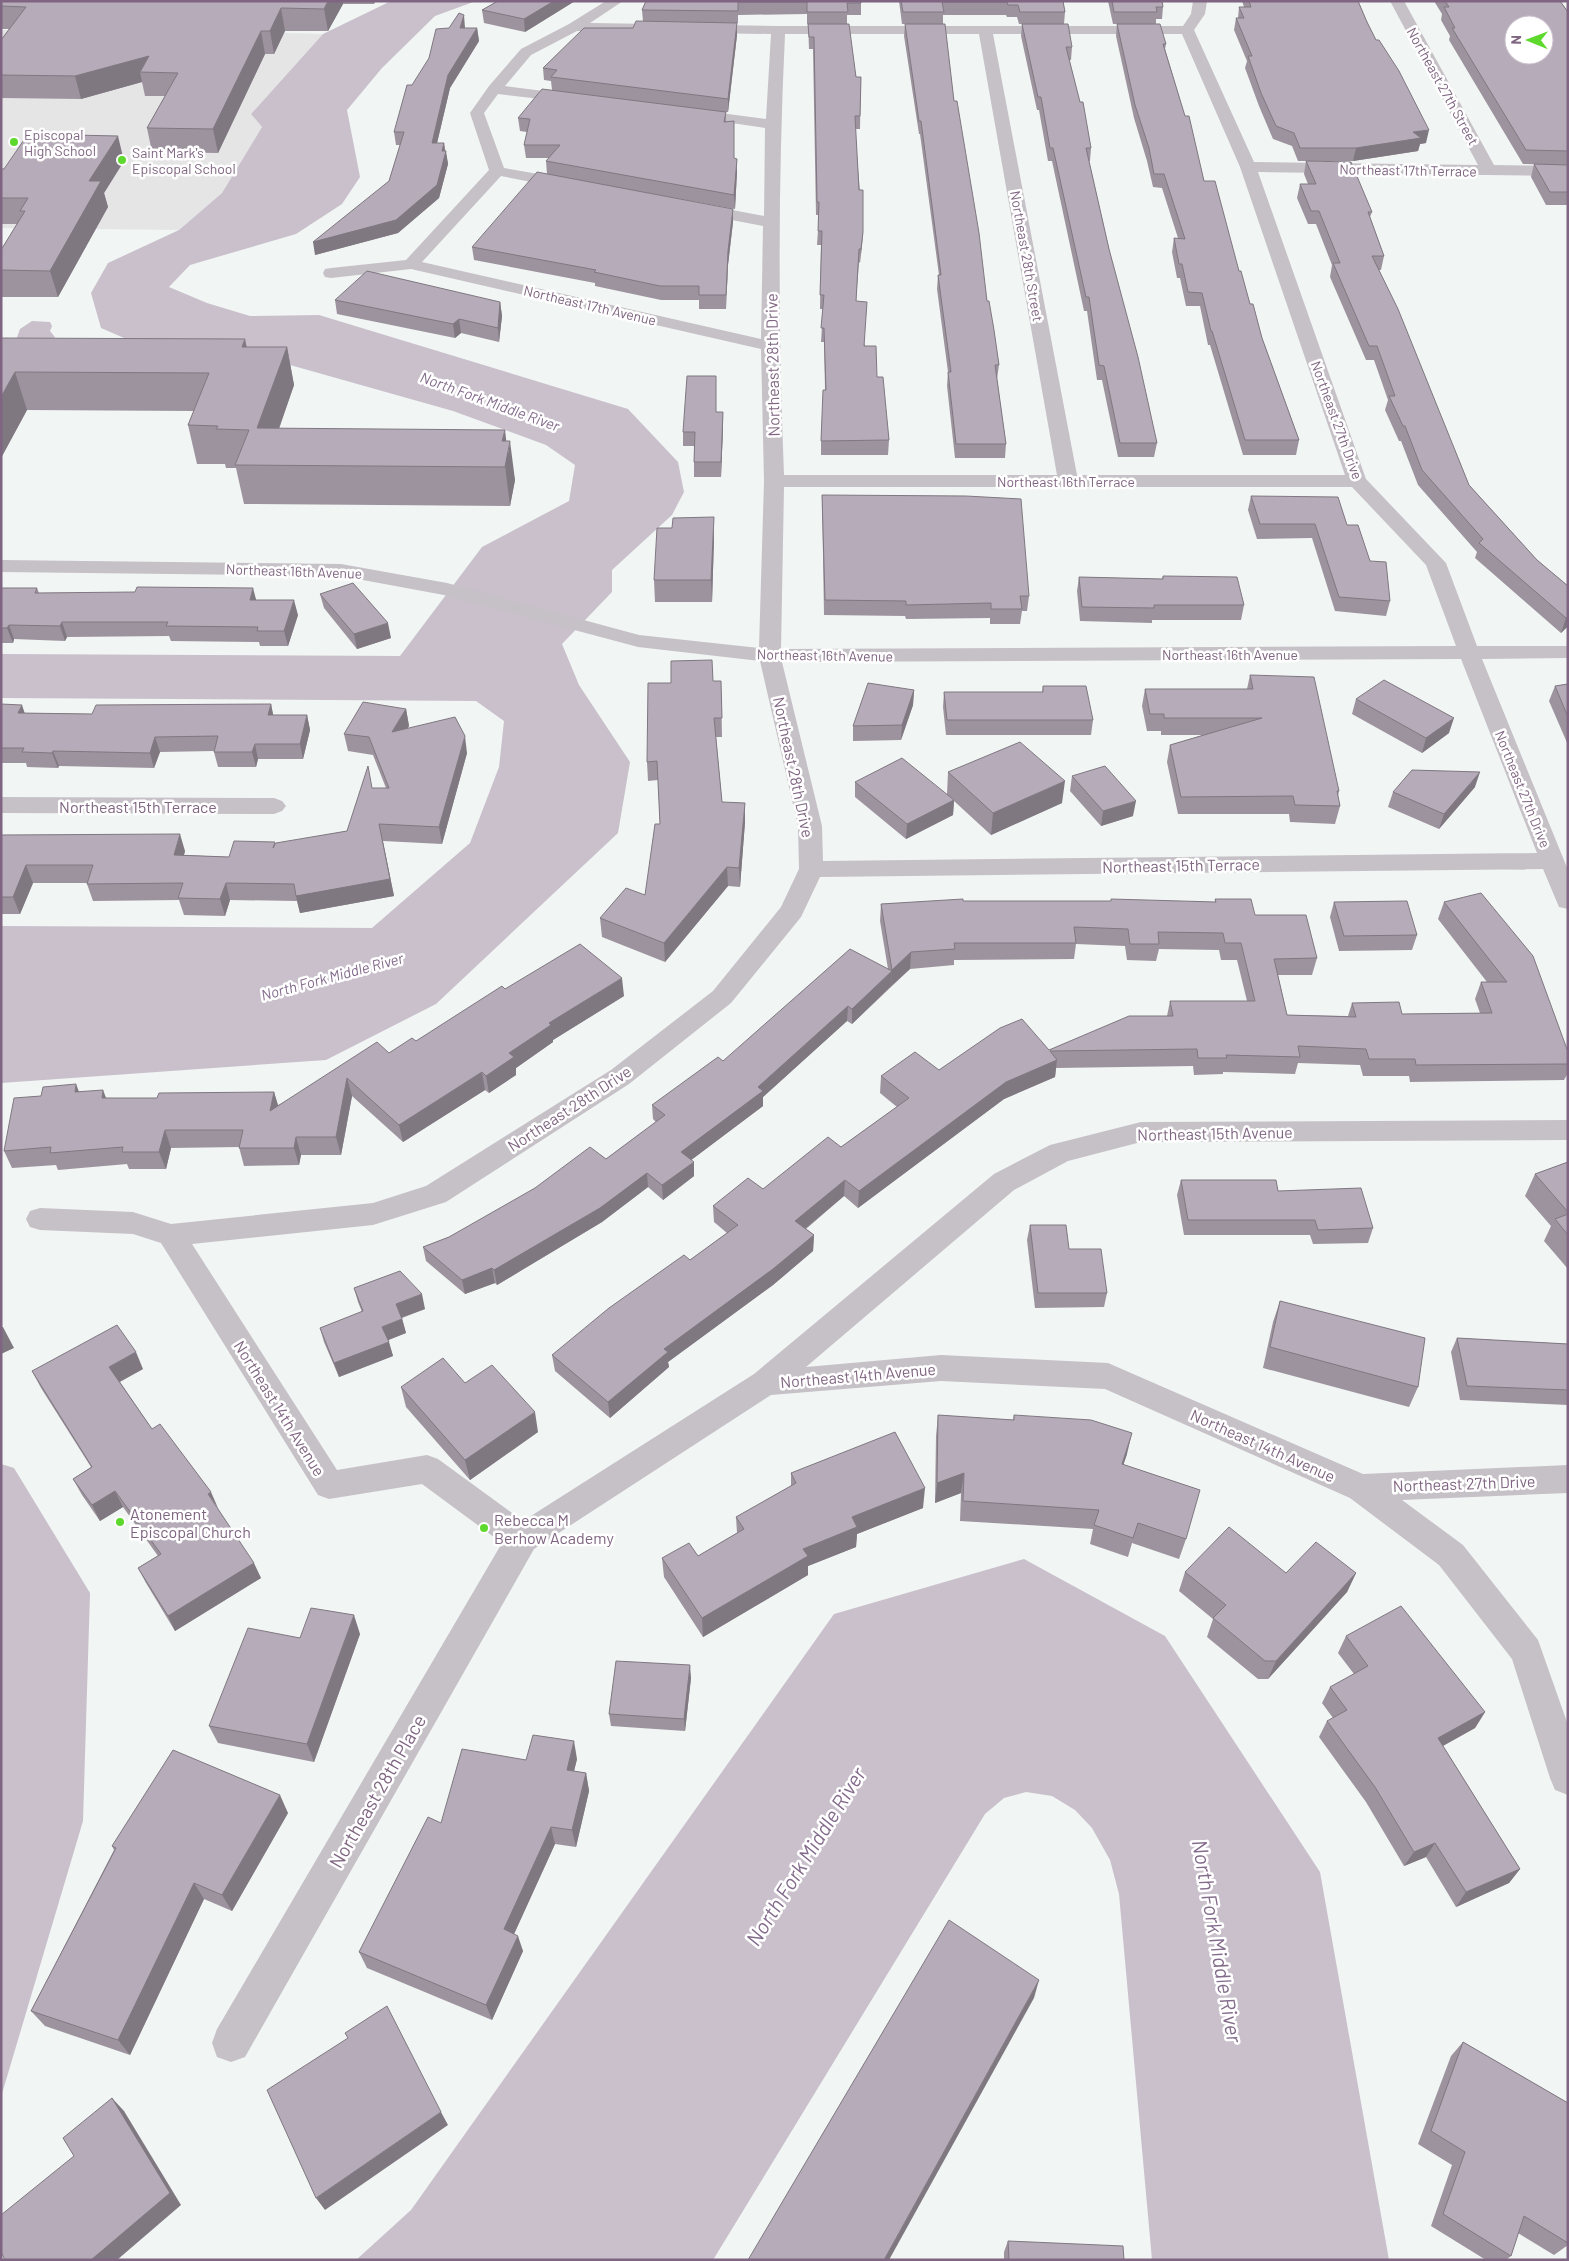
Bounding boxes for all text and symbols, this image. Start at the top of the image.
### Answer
north arrow [1504,15,1554,65]
street label: Northeast 27th Street [1404,24,1482,148]
text: N [1507,35,1524,45]
place label: Episcopal High School [24,126,96,159]
marker: Episcopal High School [8,136,20,148]
place label: Saint Mark's Episcopal School [132,144,236,177]
marker: Saint Mark's Episcopal School [116,154,128,166]
street label: Northeast 17th Terrace [1339,160,1477,180]
street label: Northeast 28th Street [1007,189,1047,323]
street label: Northeast 17th Avenue [522,281,658,329]
street label: Northeast 28th Drive [761,293,783,437]
street label: Northeast 27th Drive [1308,358,1366,482]
water label: North Fork Middle River [418,367,563,435]
street label: Northeast 16th Terrace [997,473,1135,490]
street label: Northeast 16th Avenue [226,560,362,582]
street label: Northeast 16th Avenue [757,645,893,665]
street label: Northeast 16th Avenue [1162,646,1298,663]
street label: Northeast 28th Drive [770,695,818,839]
street label: Northeast 27th Drive [1492,728,1554,850]
street label: Northeast 15th Terrace [59,797,217,816]
street label: Northeast 15th Terrace [1102,854,1260,876]
water label: North Fork Middle River [259,948,406,1004]
street label: Northeast 28th Drive [504,1061,634,1155]
street label: Northeast 15th Avenue [1137,1122,1293,1144]
street label: Northeast 14th Avenue [231,1337,329,1479]
street label: Northeast 14th Avenue [779,1359,937,1391]
street label: Northeast 14th Avenue [1188,1405,1338,1485]
street label: Northeast 27th Drive [1392,1471,1536,1495]
place label: Atonement Episcopal Church [130,1504,251,1541]
place label: Rebecca M Berhow Academy [494,1510,614,1547]
marker: Atonement Episcopal Church [114,1516,126,1528]
marker: Rebecca M Berhow Academy [478,1522,490,1534]
street label: Northeast 28th Place [324,1710,430,1872]
water label: North Fork Middle River [740,1762,870,1950]
water label: North Fork Middle River [1188,1838,1248,2045]

